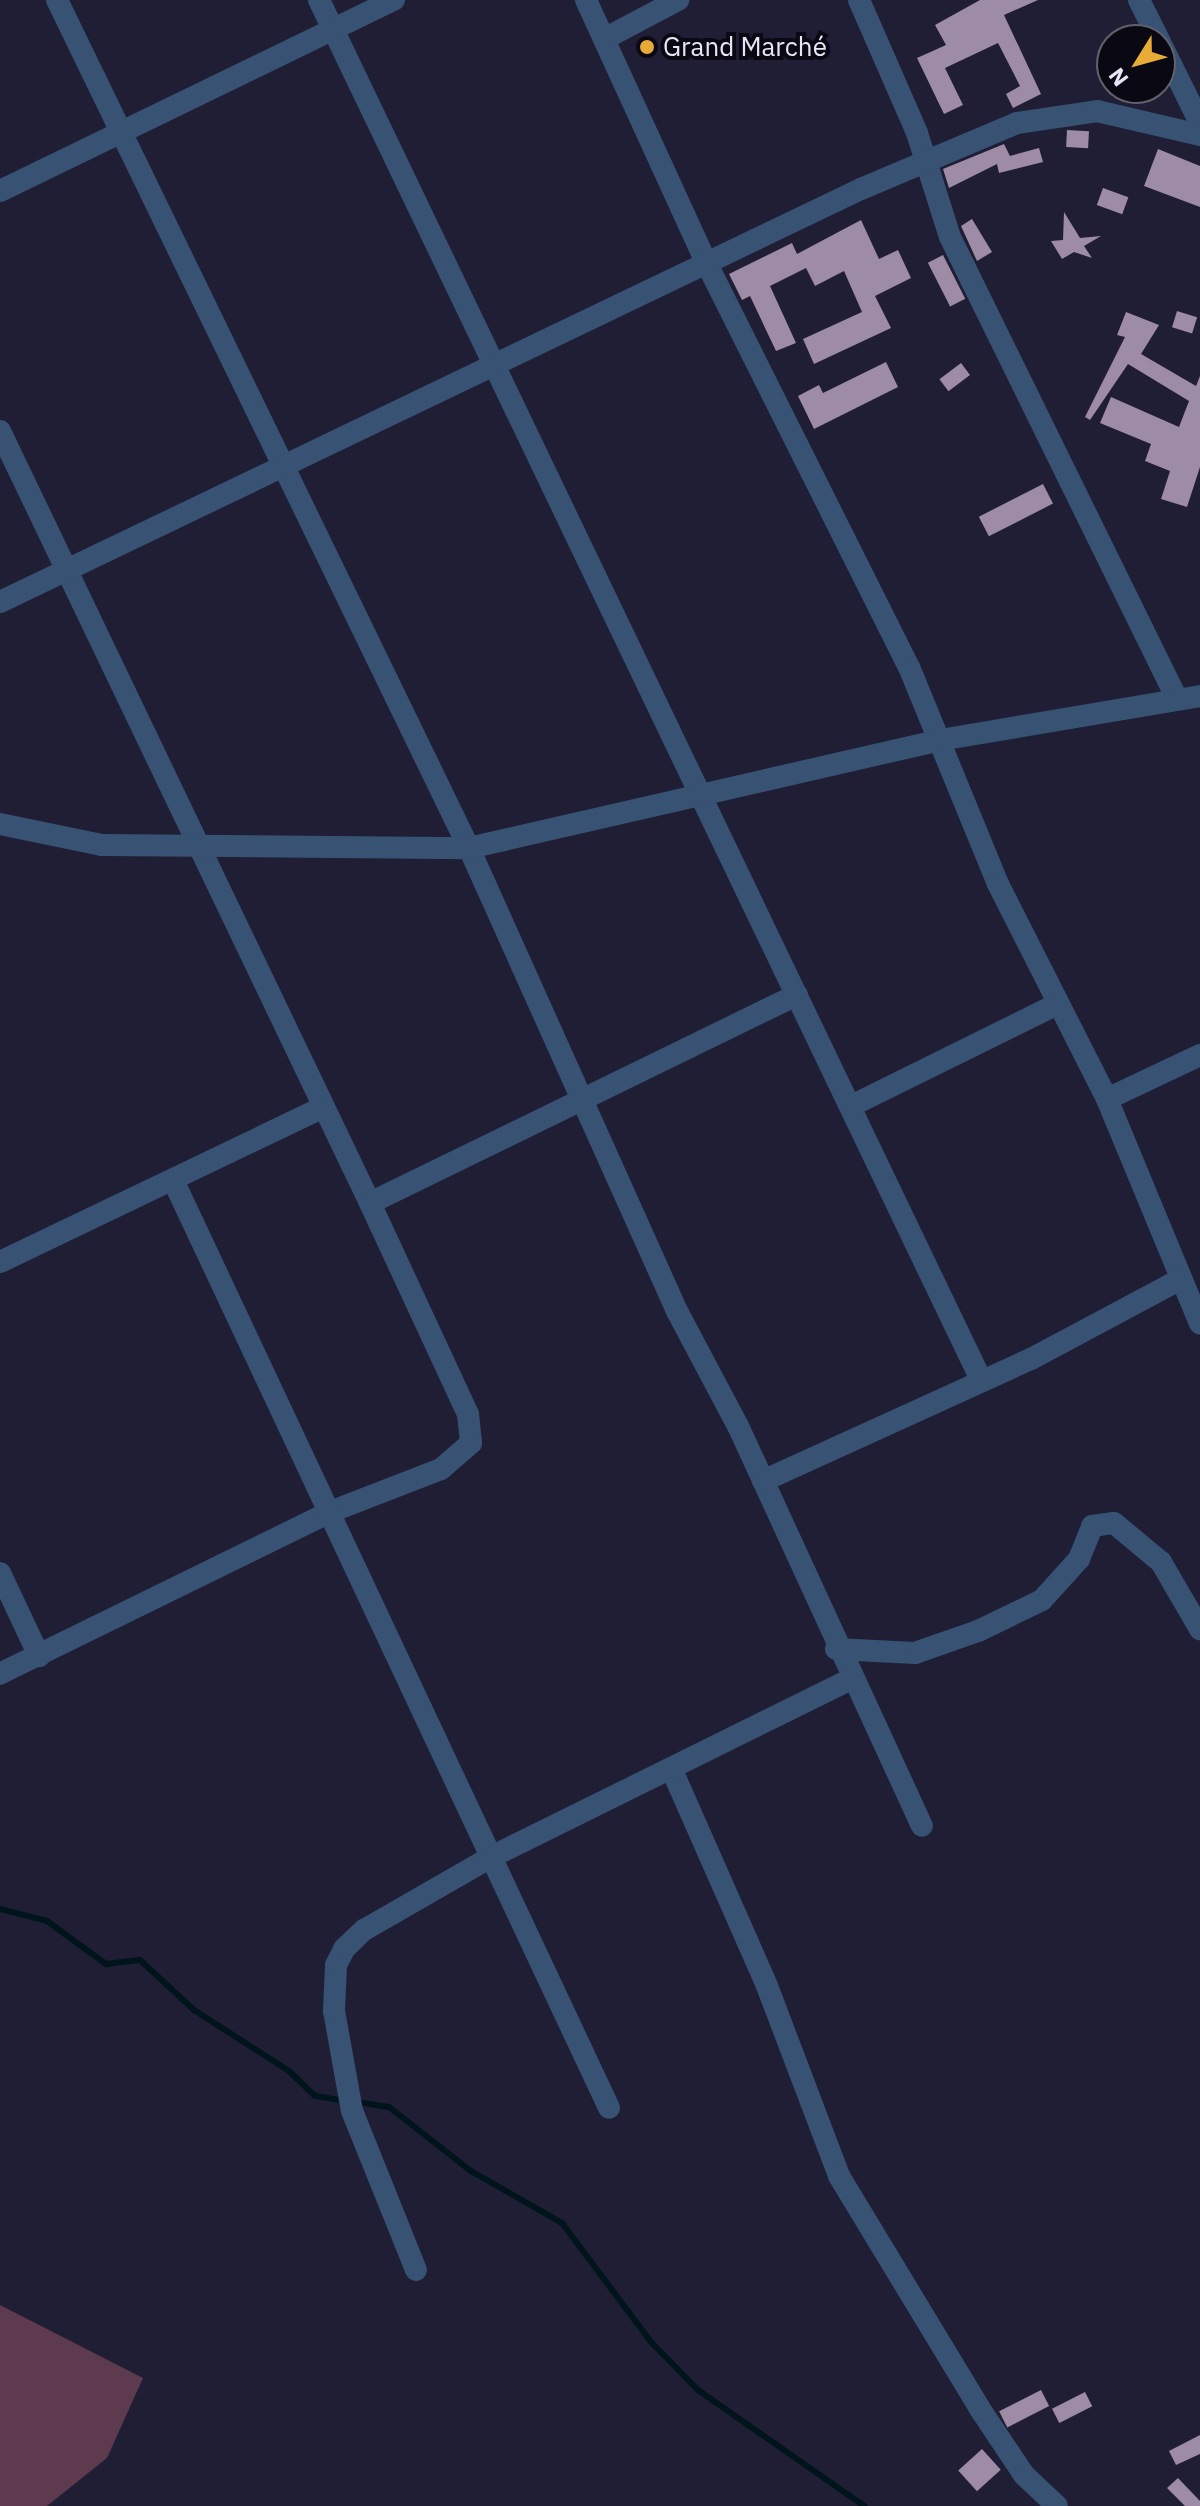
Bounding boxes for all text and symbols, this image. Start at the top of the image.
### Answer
north arrow [1096,24,1176,104]
place label: Grand Marché [663,31,827,63]
marker: Grand Marché [638,38,656,56]
text: N [1102,62,1134,93]

